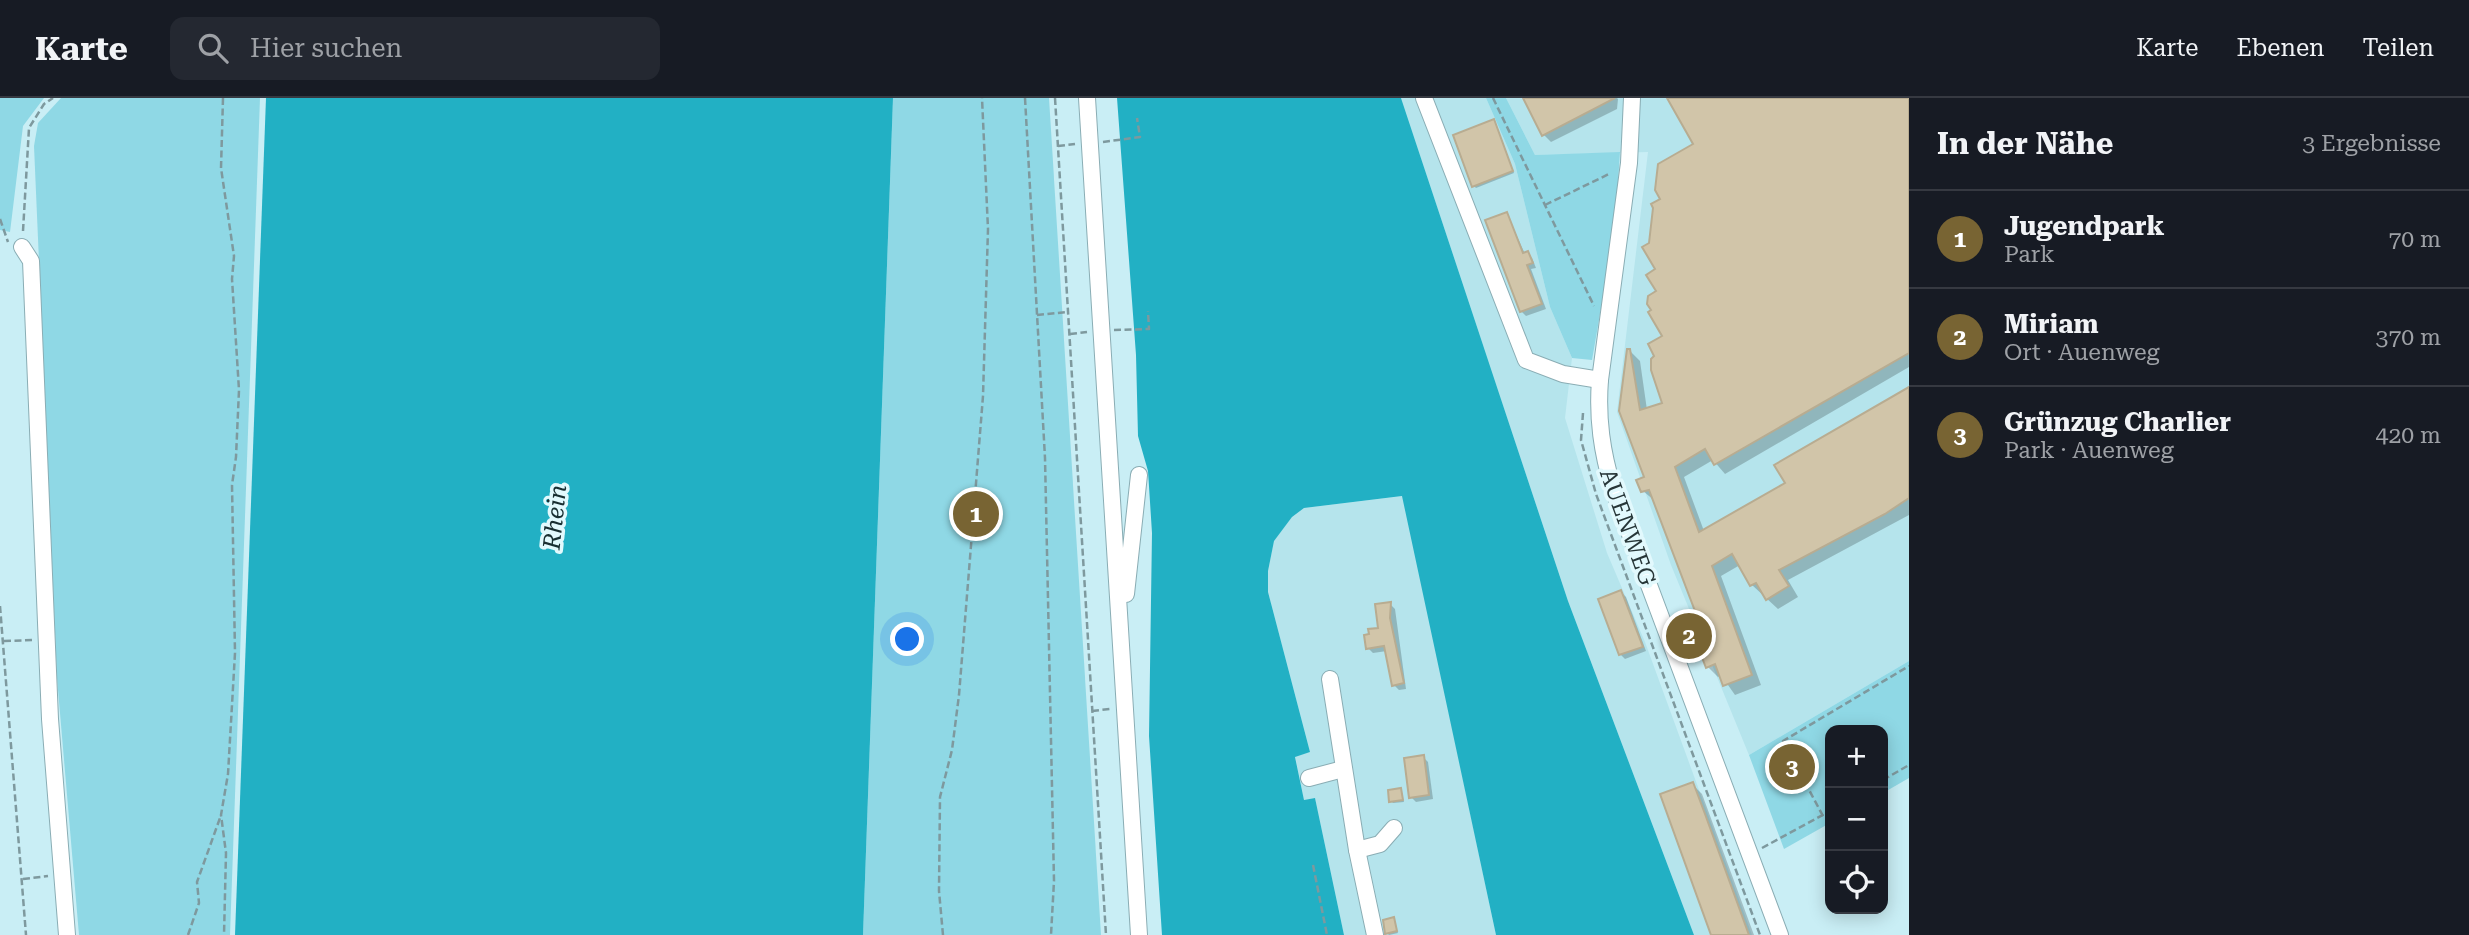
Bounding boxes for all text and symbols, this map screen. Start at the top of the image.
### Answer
search box [170,17,660,80]
text: Karte [35,29,128,68]
icon: search [194,29,232,67]
text: Hier suchen [250,33,402,63]
text: Karte [2136,34,2198,62]
text: Ebenen [2236,34,2325,62]
text: Teilen [2363,34,2434,62]
text: In der Nähe [1937,126,2113,161]
text: 3 Ergebnisse [2302,130,2441,157]
text: Jugendpark [2004,211,2164,241]
text: 1 [1954,226,1966,253]
text: 70 m [2388,226,2441,253]
text: Park [2004,241,2055,268]
text: Miriam [2004,309,2099,339]
text: 2 [1954,324,1966,351]
text: 370 m [2376,324,2441,351]
text: Ort · Auenweg [2004,339,2160,366]
text: Grünzug Charlier [2004,407,2231,437]
text: 3 [1954,422,1966,449]
text: 420 m [2376,422,2441,449]
text: Park · Auenweg [2004,437,2174,464]
street label: AUENWEG [1594,465,1661,590]
water label: Rhein [538,483,572,552]
pin: 1 [953,488,999,540]
pin: 2 [1666,610,1712,662]
your location [890,622,924,656]
map controls [1825,725,1888,914]
button: + [1825,725,1888,788]
pin: 3 [1769,741,1815,793]
button: − [1825,788,1888,851]
button: locate [1825,851,1888,914]

